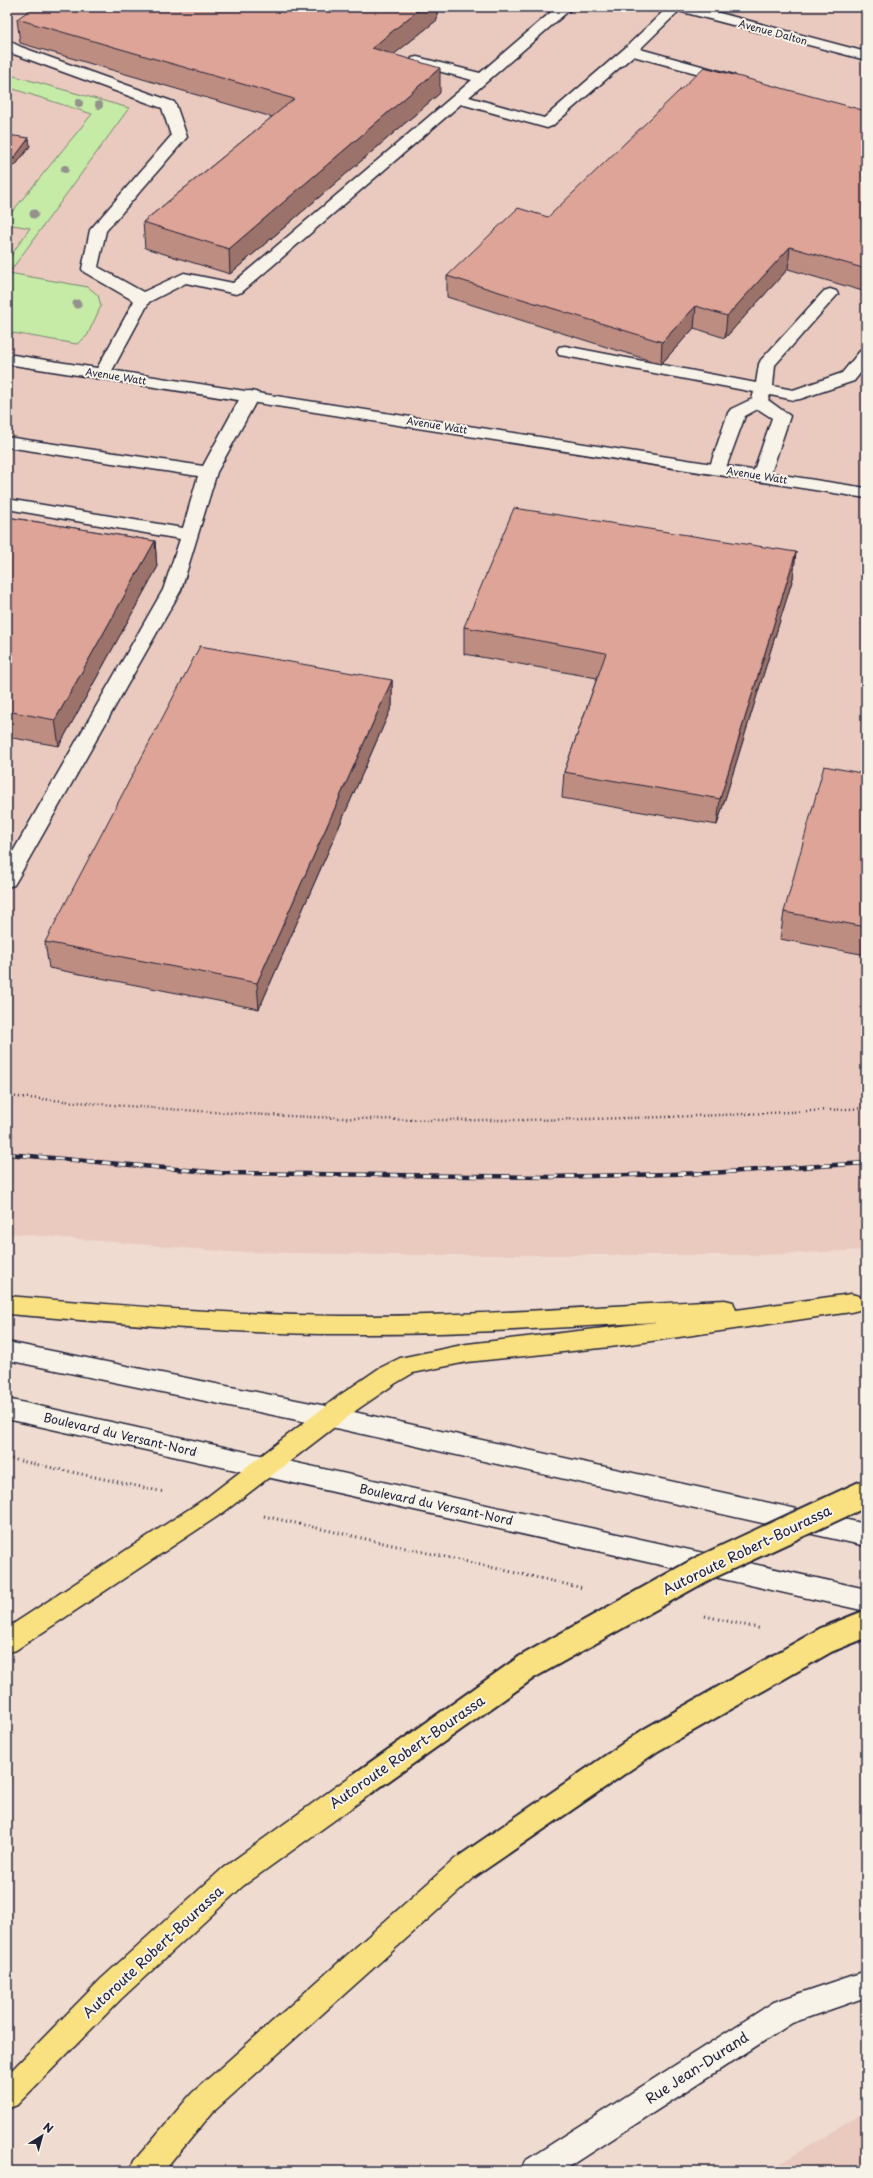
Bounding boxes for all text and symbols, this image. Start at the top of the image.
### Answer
street label: Avenue Dalton [737,15,809,48]
street label: Avenue Watt [85,363,148,388]
street label: Avenue Watt [406,412,469,437]
street label: Avenue Watt [726,462,789,487]
street label: Boulevard du Versant-Nord [42,1408,199,1460]
street label: Boulevard du Versant-Nord [358,1479,515,1529]
street label: Autoroute Robert-Bourassa [659,1499,835,1600]
street label: Autoroute Robert-Bourassa [325,1690,489,1813]
street label: Autoroute Robert-Bourassa [78,1880,228,2023]
street label: Rue Jean-Durand [641,2026,753,2109]
north arrow [22,2116,62,2156]
text: N [40,2118,57,2137]

